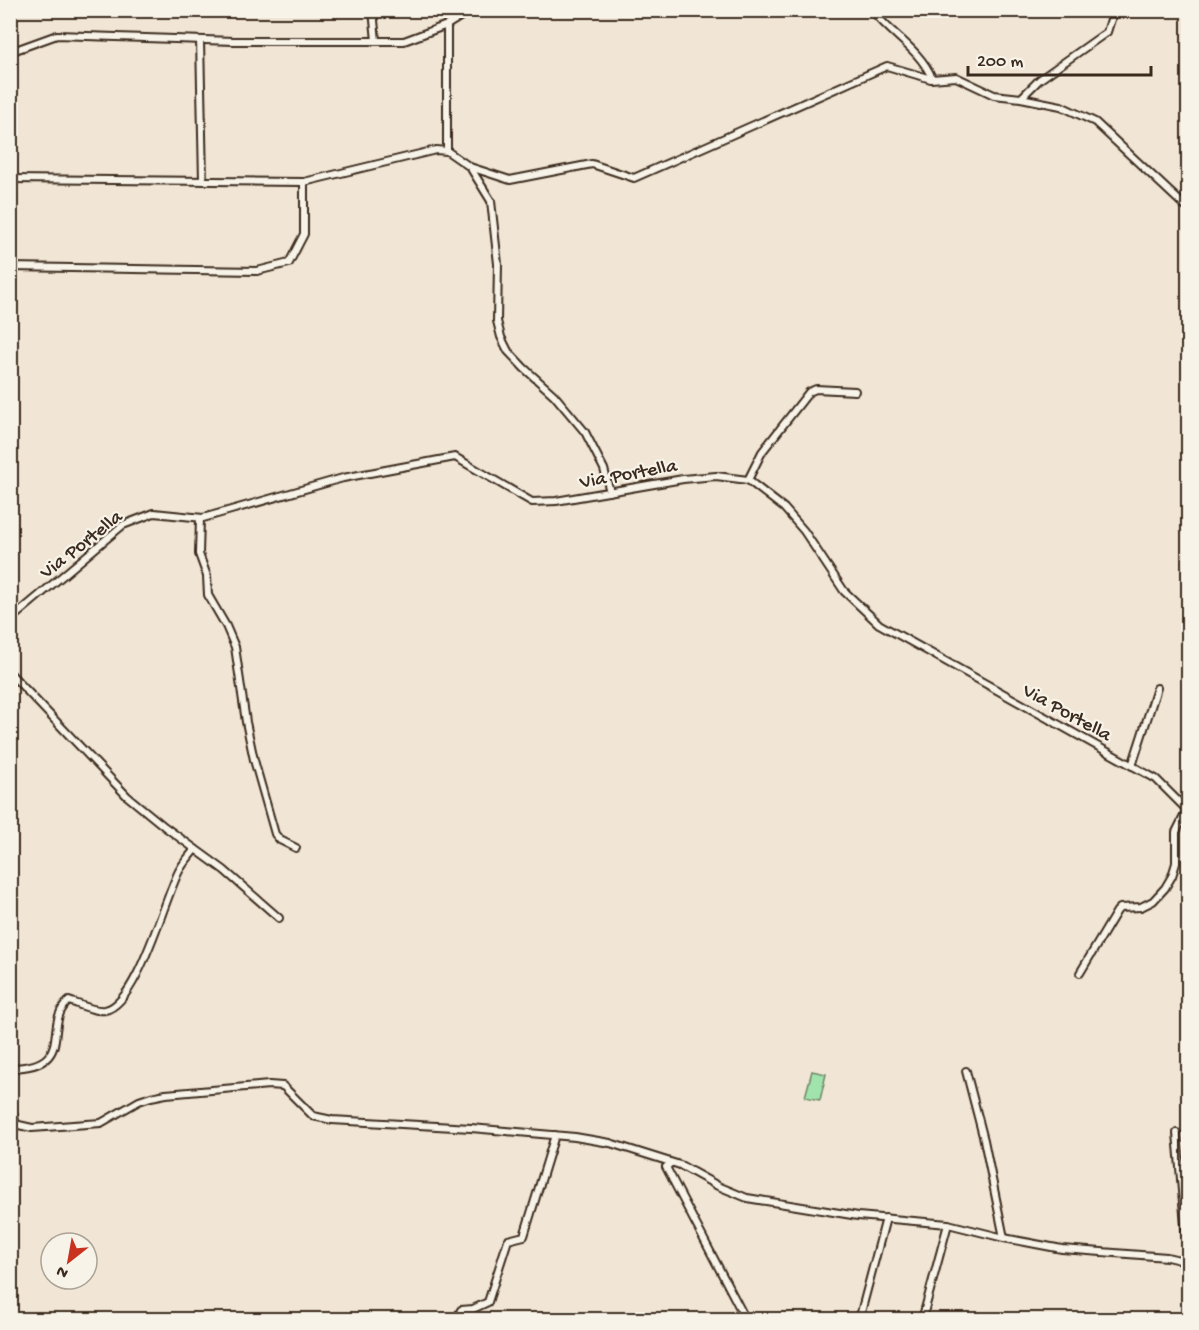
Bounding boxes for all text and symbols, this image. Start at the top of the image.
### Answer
scale bar [968,39,1151,77]
text: 200 m [977,52,1024,73]
street label: Via Portella [577,455,680,495]
street label: Via Portella [36,506,129,586]
street label: Via Portella [1017,680,1116,748]
north arrow [39,1231,99,1291]
text: N [53,1260,72,1282]

